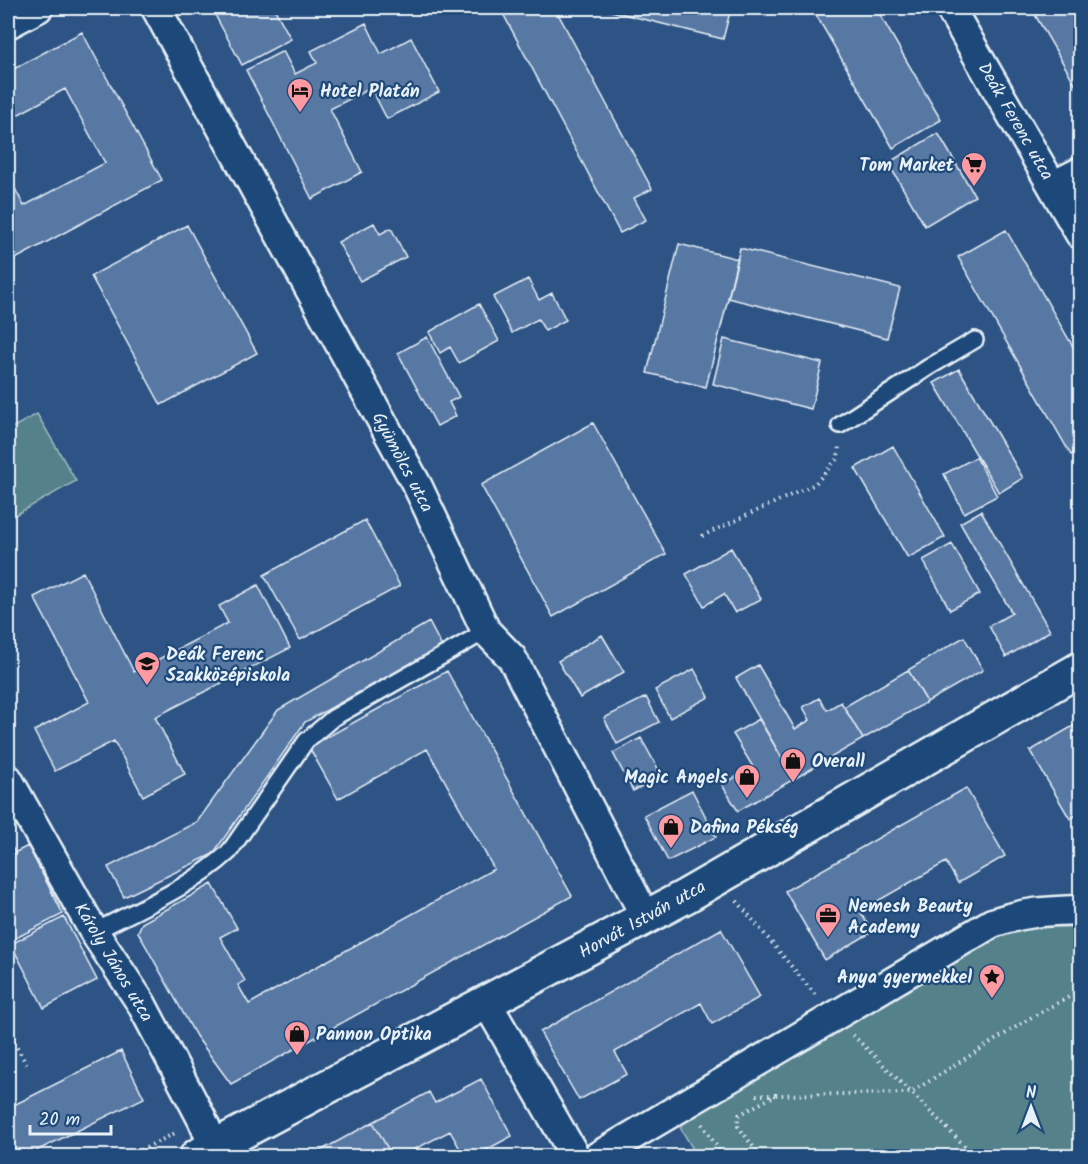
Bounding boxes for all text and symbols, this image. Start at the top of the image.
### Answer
street label: Deák Ferenc utca [969,57,1060,186]
hotel icon: Hotel Platán [285,76,315,114]
place label: Hotel Platán [320,78,420,107]
supermarket icon: Tom Market [959,150,989,188]
place label: Tom Market [859,152,955,181]
street label: Gyümölcs utca [363,407,440,518]
place label: Deák Ferenc Szakközépiskola [166,641,290,691]
school or university icon: Deák Ferenc Szakközépiskola [132,649,162,687]
shop icon: Overall [778,746,808,784]
place label: Overall [812,748,865,777]
shop icon: Magic Angels [732,762,762,800]
place label: Magic Angels [624,764,729,793]
shop icon: Dafina Pékség [656,812,686,850]
place label: Dafina Pékség [690,814,799,843]
street label: Horvát István utca [574,873,712,967]
place label: Nemesh Beauty Academy [848,893,973,943]
street label: Károly János utca [66,897,160,1028]
office icon: Nemesh Beauty Academy [813,901,843,939]
place icon: Anya gyermekkel [977,962,1007,1000]
place label: Anya gyermekkel [837,964,972,993]
shop icon: Pannon Optika [282,1019,312,1057]
place label: Pannon Optika [316,1021,432,1050]
north arrow [1001,1077,1061,1137]
text: N [1026,1081,1036,1106]
scale bar [30,1098,111,1136]
text: 20 m [39,1106,80,1135]

